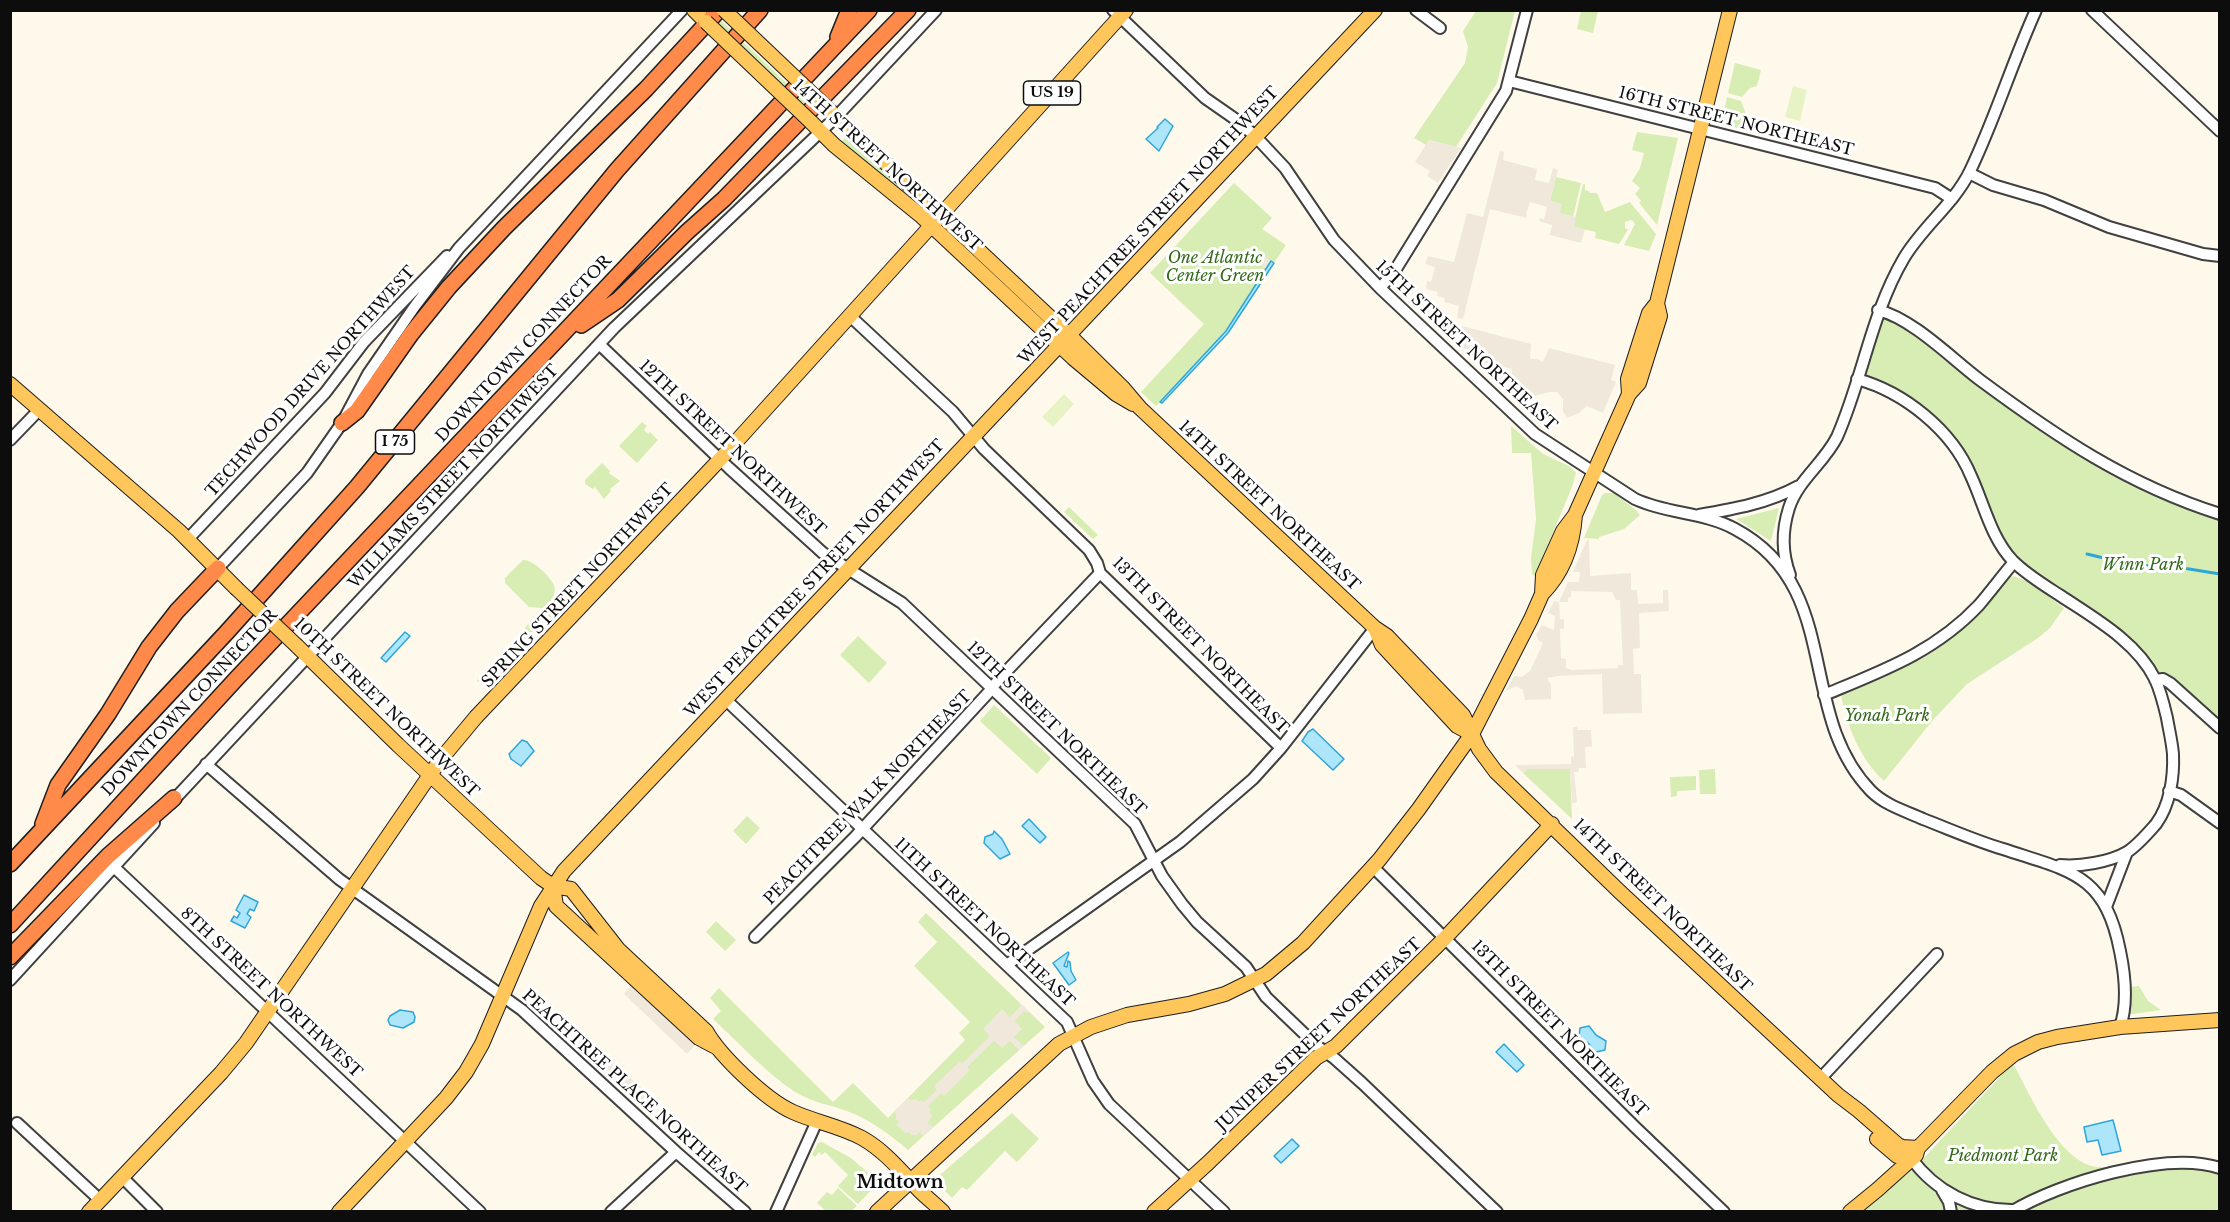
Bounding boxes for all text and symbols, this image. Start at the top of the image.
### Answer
street label: 14TH STREET NORTHWEST [789,76,985,256]
road number: US 19 [1024,81,1080,105]
street label: WEST PEACHTREE STREET NORTHWEST [1015,83,1283,369]
street label: 16TH STREET NORTHEAST [1616,83,1856,161]
park label: One Atlantic Center Green [1166,248,1264,286]
street label: DOWNTOWN CONNECTOR [432,252,616,446]
street label: 15TH STREET NORTHEAST [1371,257,1561,435]
street label: TECHWOOD DRIVE NORTHWEST [202,263,420,501]
street label: 12TH STREET NORTHWEST [635,356,829,540]
street label: WILLIAMS STREET NORTHWEST [345,361,563,593]
street label: 14TH STREET NORTHEAST [1174,417,1364,595]
road number: I 75 [376,430,414,454]
street label: WEST PEACHTREE STREET NORTHWEST [681,436,949,722]
street label: SPRING STREET NORTHWEST [478,480,678,692]
street label: 13TH STREET NORTHEAST [1108,554,1292,738]
park label: Winn Park [2102,555,2184,575]
street label: DOWNTOWN CONNECTOR [98,606,282,800]
street label: 10TH STREET NORTHWEST [290,614,482,802]
street label: 12TH STREET NORTHEAST [962,638,1150,820]
street label: PEACHTREE WALK NORTHEAST [760,687,976,909]
park label: Yonah Park [1844,706,1930,726]
street label: 14TH STREET NORTHEAST [1569,815,1755,997]
street label: 11TH STREET NORTHEAST [890,835,1078,1011]
street label: 8TH STREET NORTHWEST [176,904,366,1082]
street label: JUNIPER STREET NORTHEAST [1212,935,1426,1135]
street label: 13TH STREET NORTHEAST [1467,937,1651,1121]
street label: PEACHTREE PLACE NORTHEAST [518,986,750,1198]
park label: Piedmont Park [1948,1146,2058,1166]
district label: Midtown [856,1172,944,1194]

